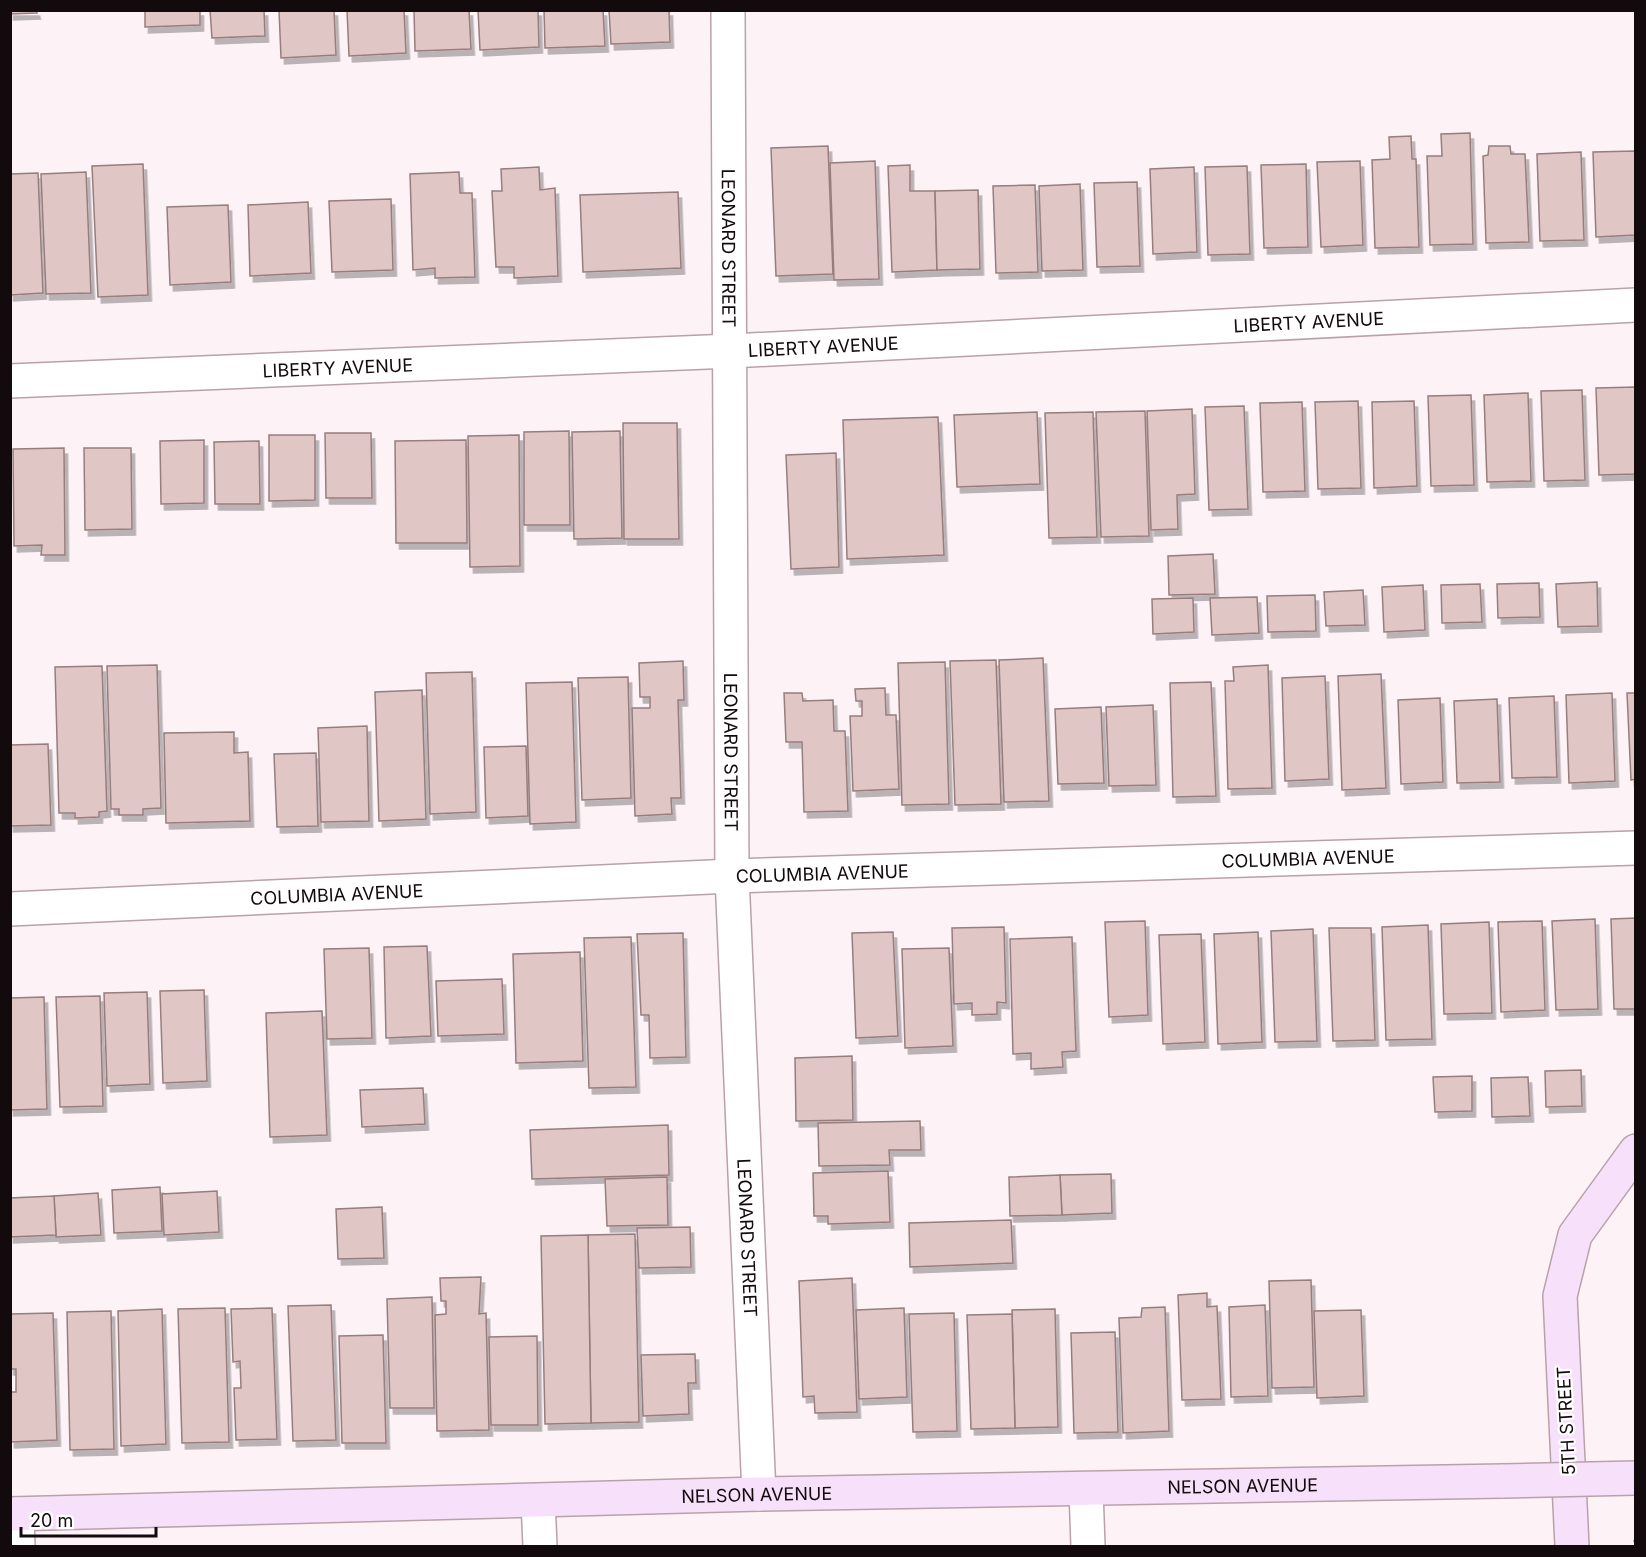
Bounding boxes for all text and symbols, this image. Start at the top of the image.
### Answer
street label: LEONARD STREET [718,169,740,327]
street label: LIBERTY AVENUE [1233,307,1384,336]
street label: LIBERTY AVENUE [747,332,899,361]
street label: LIBERTY AVENUE [262,354,413,381]
street label: LEONARD STREET [721,673,742,831]
street label: COLUMBIA AVENUE [1221,845,1395,871]
street label: COLUMBIA AVENUE [735,860,909,886]
street label: COLUMBIA AVENUE [250,880,424,909]
street label: LEONARD STREET [734,1158,762,1317]
street label: 5TH STREET [1553,1366,1579,1476]
street label: NELSON AVENUE [1167,1474,1318,1497]
street label: NELSON AVENUE [681,1482,832,1507]
scale bar [21,1500,156,1538]
text: 20 m [30,1510,73,1531]

